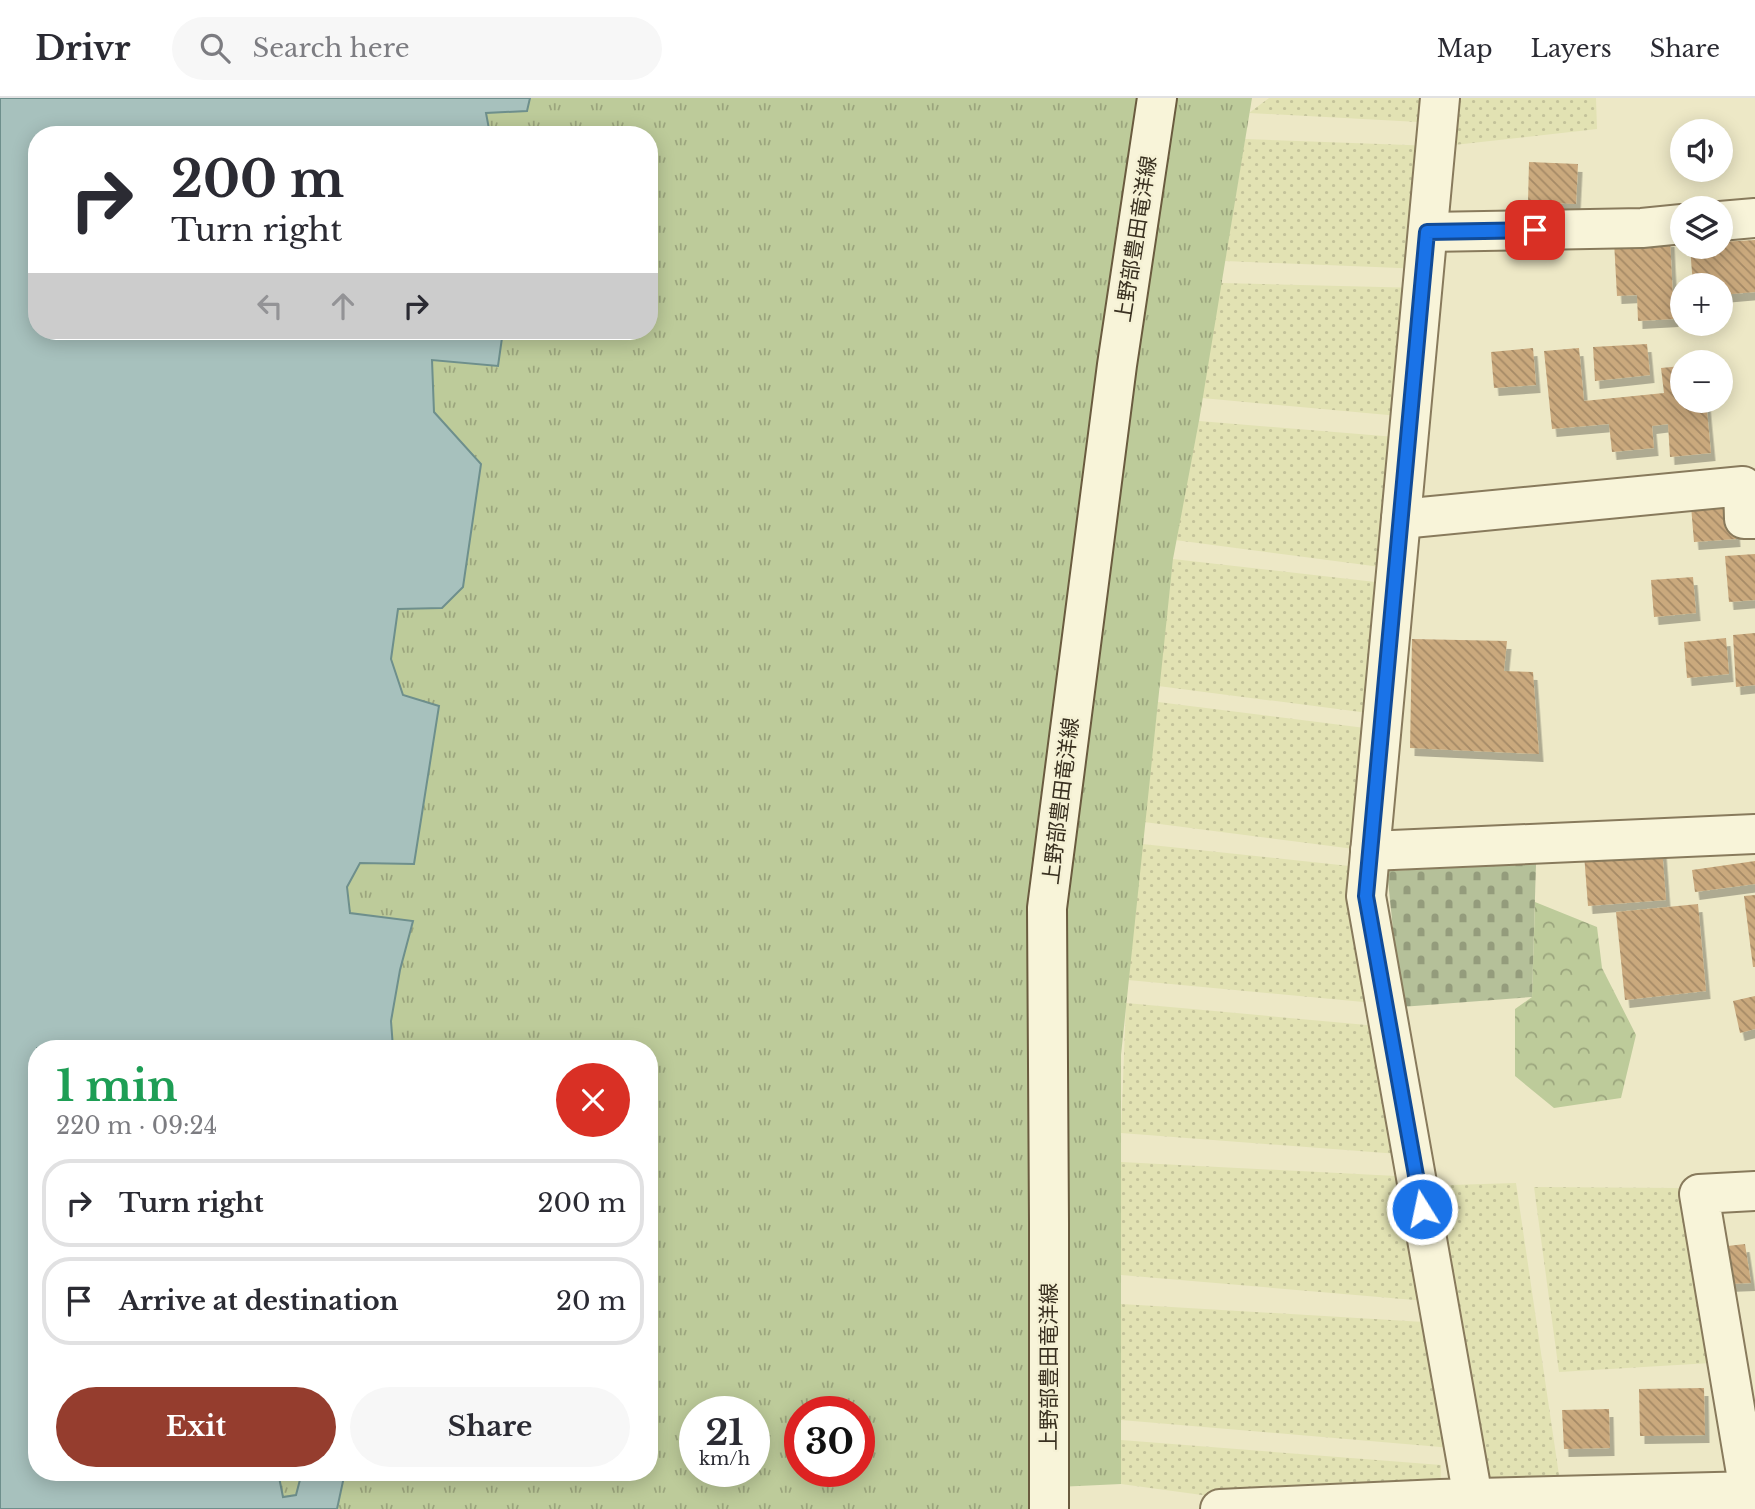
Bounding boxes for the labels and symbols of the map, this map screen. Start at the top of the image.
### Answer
street label: 上野部豊田竜洋線 [1110,154,1162,324]
pin [1505,200,1565,260]
street label: 上野部豊田竜洋線 [1038,716,1084,886]
position arrow [1385,1172,1459,1246]
street label: 上野部豊田竜洋線 [1036,1283,1062,1451]
speed limit sign: 30 [784,1396,875,1487]

